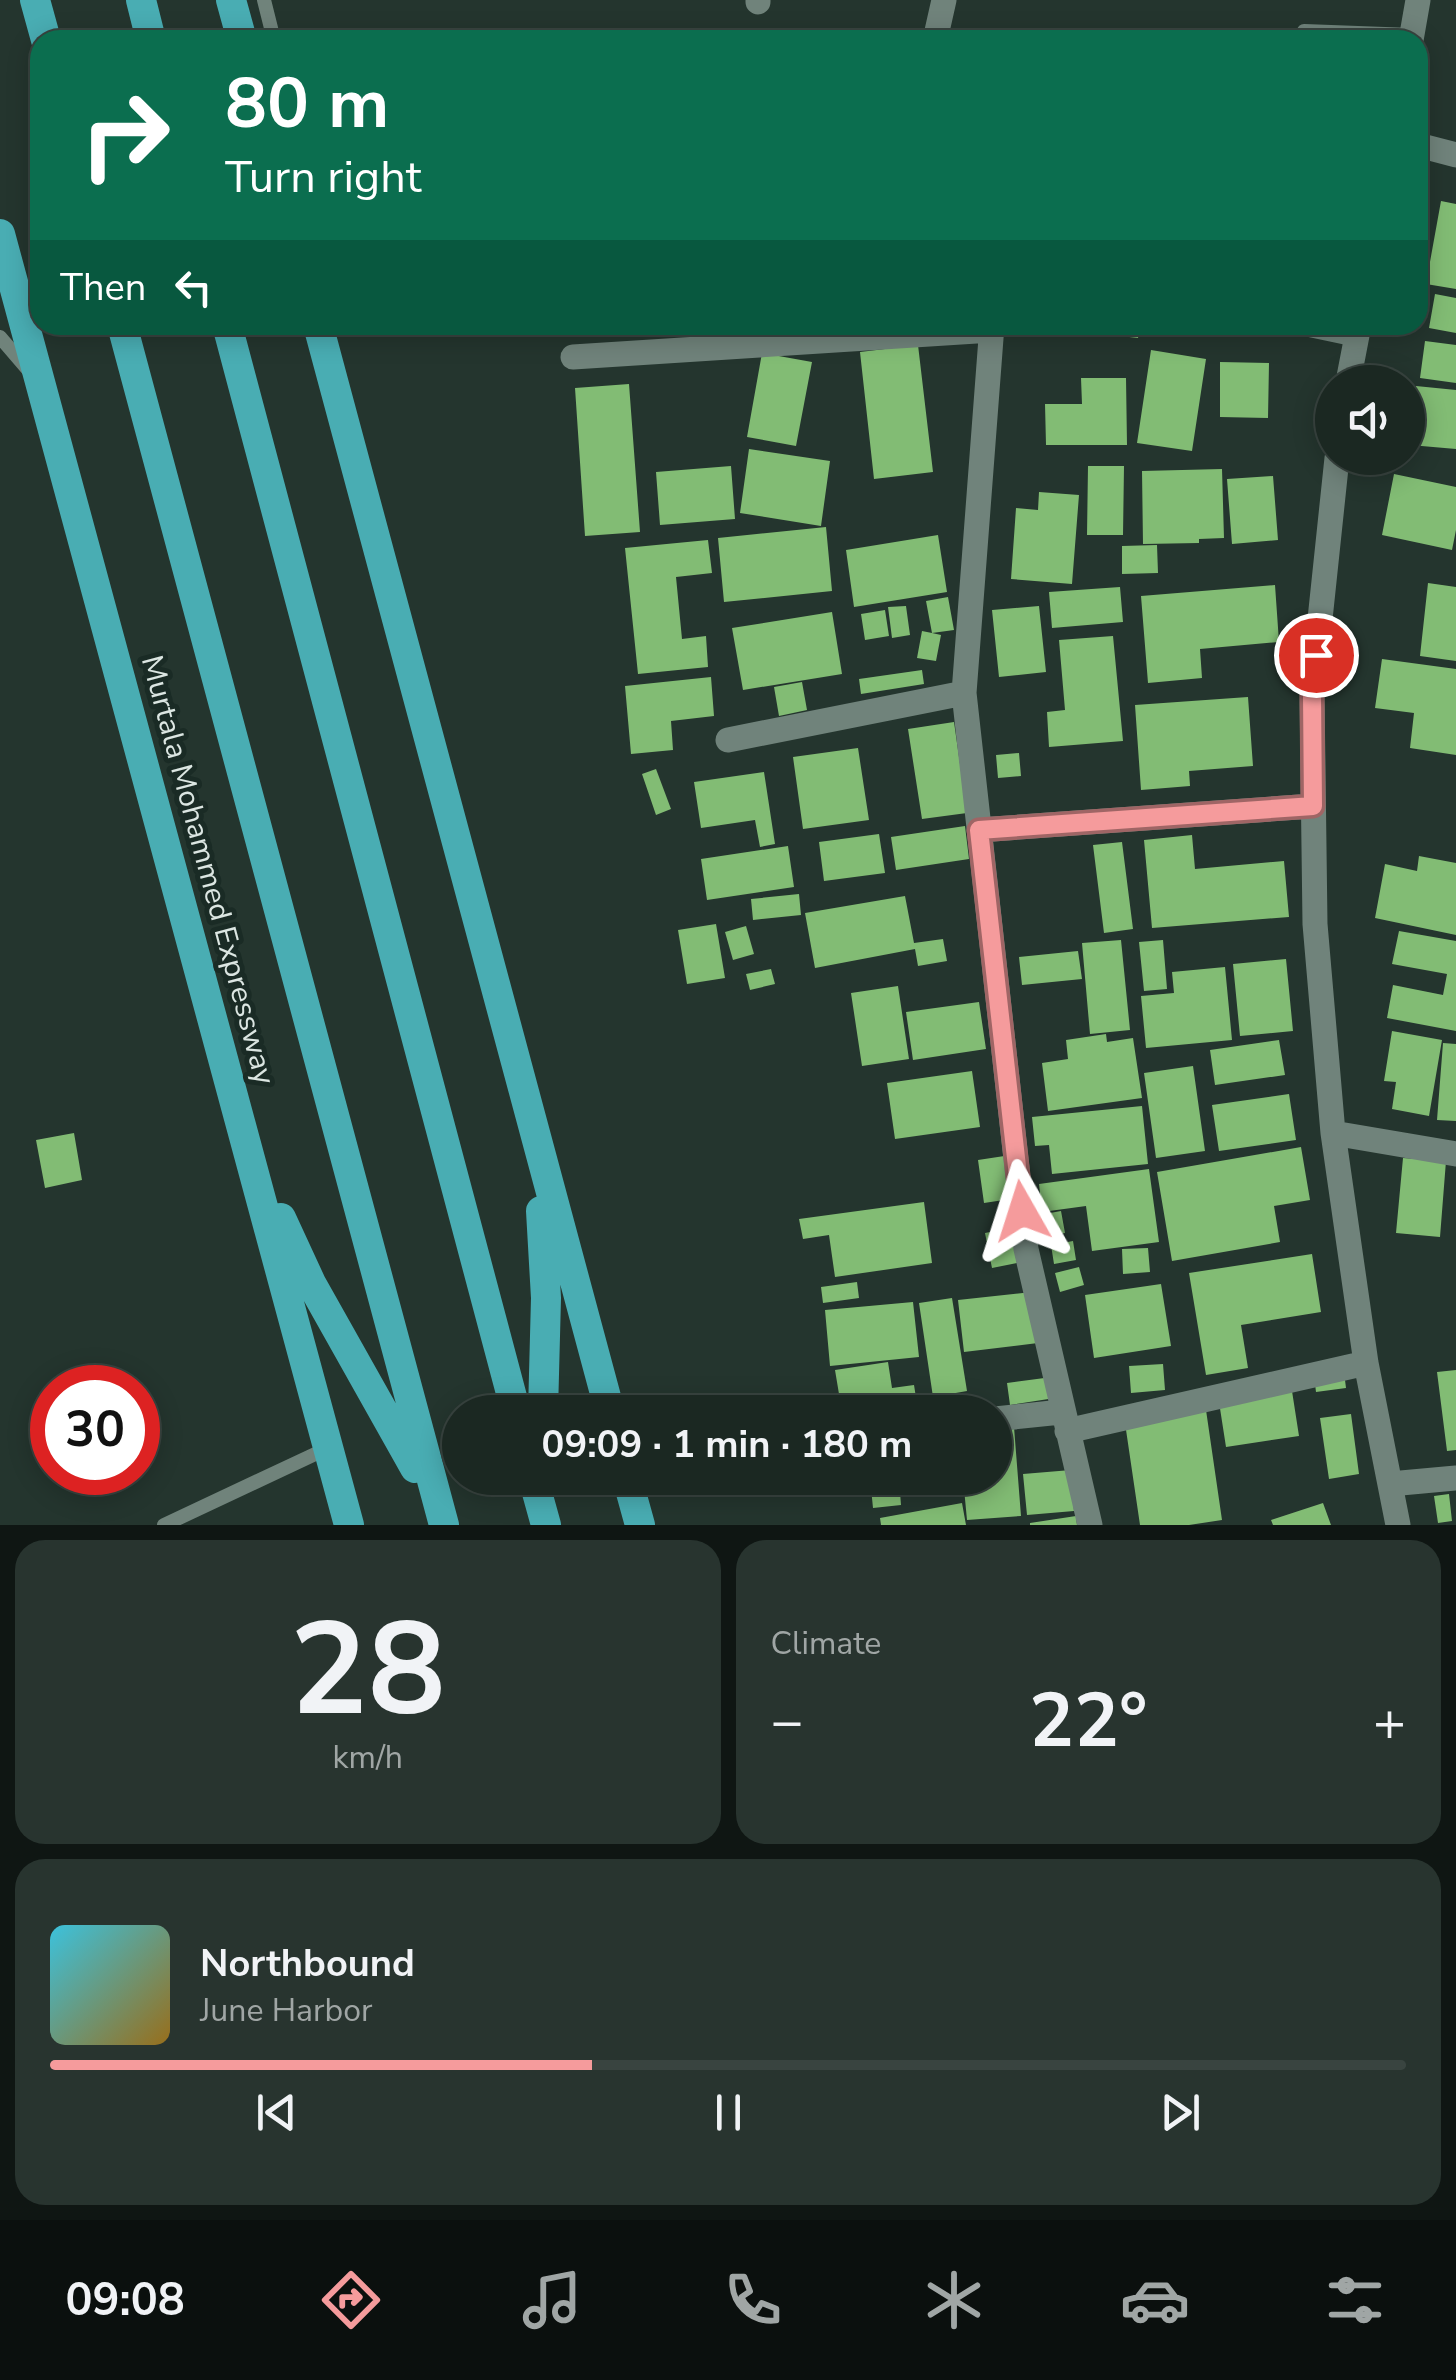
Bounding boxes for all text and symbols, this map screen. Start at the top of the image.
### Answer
text: 80 m [225,56,389,152]
icon: right [60,70,190,200]
text: Turn right [225,147,422,208]
icon: left [166,260,221,315]
text: Then [60,262,146,313]
map controls [1315,365,1425,475]
button: sound [1315,365,1425,475]
pin [1274,613,1359,698]
icon: arrive [1289,628,1344,683]
street label: Murtala Mohammed Expressway [131,651,285,1090]
position arrow [970,1159,1074,1263]
speed limit sign: 30 [30,1365,160,1495]
text: 09:09 · 1 min · 180 m [542,1419,912,1470]
text: 28 [290,1582,446,1759]
text: Climate [771,1622,881,1665]
text: 22° [1029,1670,1147,1772]
text: − [771,1684,804,1759]
text: + [1373,1684,1406,1759]
text: km/h [332,1736,403,1779]
text: Northbound [200,1938,415,1989]
text: June Harbor [200,1989,372,2032]
icon: previous [249,2085,304,2140]
icon: pause [701,2085,756,2140]
icon: next [1153,2085,1208,2140]
icon: directions [316,2265,386,2335]
icon: music [517,2265,587,2335]
icon: phone [718,2265,788,2335]
icon: climate [919,2265,989,2335]
icon: car [1120,2265,1190,2335]
icon: filters [1320,2265,1390,2335]
text: 09:08 [65,2270,185,2331]

